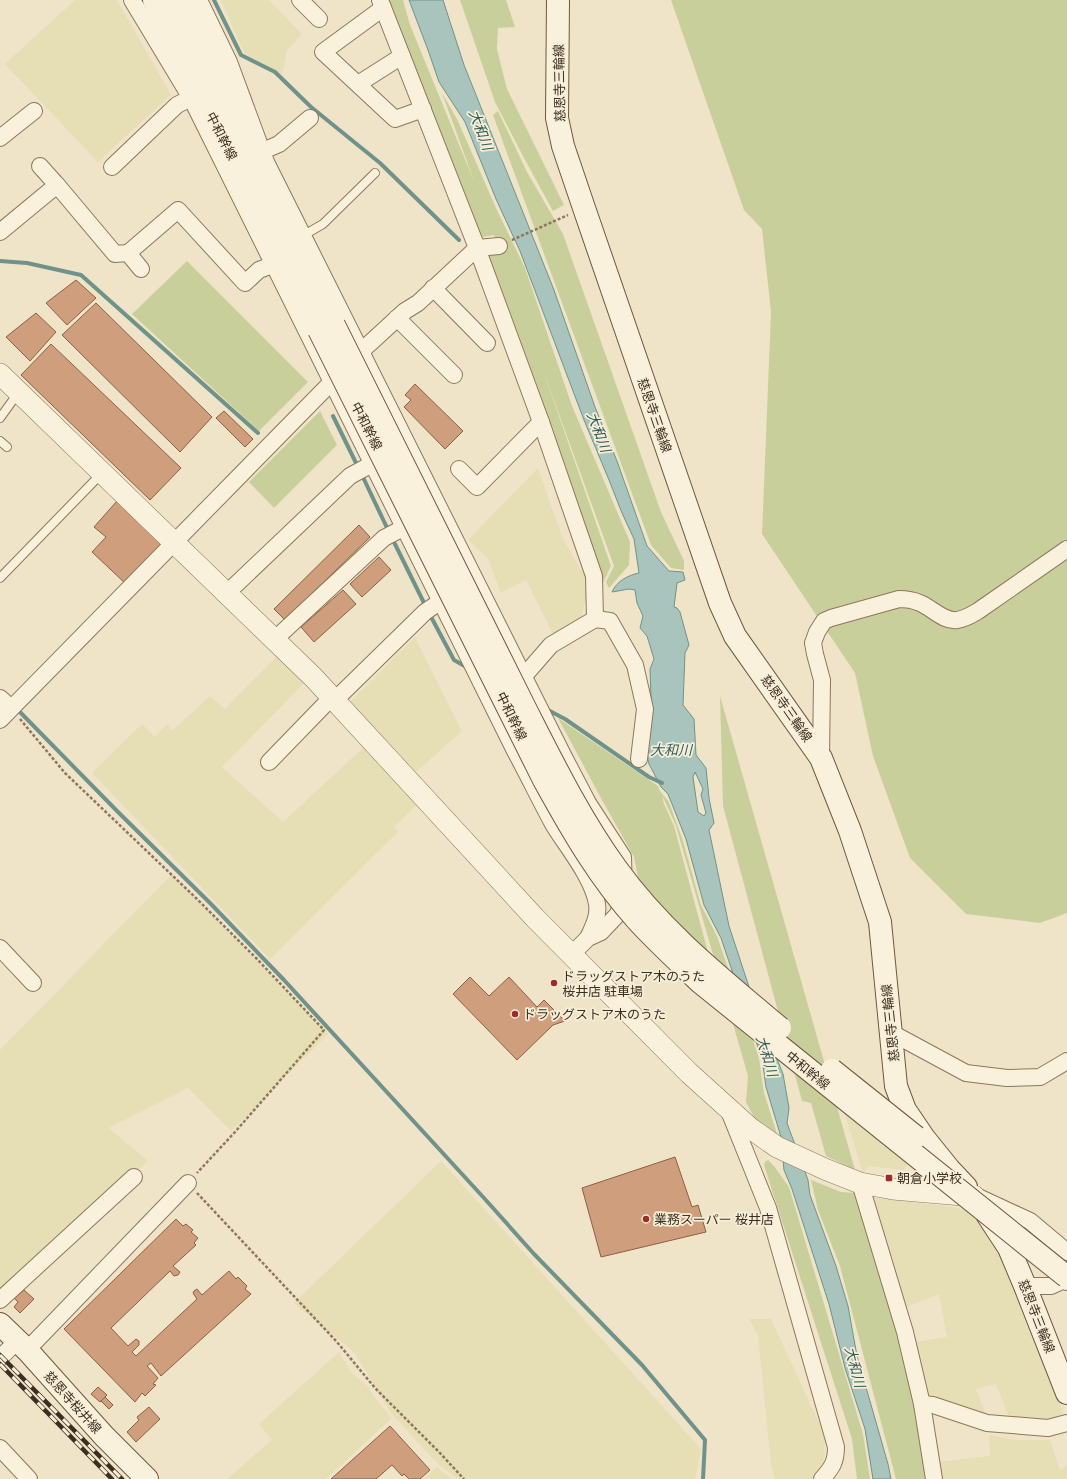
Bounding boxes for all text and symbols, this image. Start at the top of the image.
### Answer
street label: 慈恩寺三輪線 [548,44,569,122]
water label: 大和川 [465,106,500,155]
street label: 中和幹線 [202,108,243,163]
street label: 慈恩寺三輪線 [634,375,677,455]
street label: 中和幹線 [347,398,388,453]
water label: 大和川 [583,408,618,457]
street label: 慈恩寺三輪線 [757,670,818,745]
street label: 中和幹線 [493,688,532,743]
water label: 大和川 [650,739,694,759]
place label: ドラッグストア木のうた 桜井店 駐車場 [562,966,705,1000]
marker: ドラッグストア木のうた 桜井店 駐車場 [549,978,559,988]
street label: 慈恩寺三輪線 [876,983,903,1063]
place label: ドラッグストア木のうた [523,1004,666,1023]
marker: ドラッグストア木のうた [510,1009,520,1019]
water label: 大和川 [752,1033,784,1081]
street label: 中和幹線 [782,1046,835,1093]
place label: 朝倉小学校 [897,1168,962,1187]
marker: 朝倉小学校 [884,1173,894,1183]
place label: 業務スーパー 桜井店 [654,1209,774,1228]
marker: 業務スーパー 桜井店 [641,1214,651,1224]
street label: 慈恩寺三輪線 [1015,1276,1060,1356]
water label: 大和川 [841,1344,872,1392]
street label: 慈恩寺桜井線 [40,1366,107,1437]

